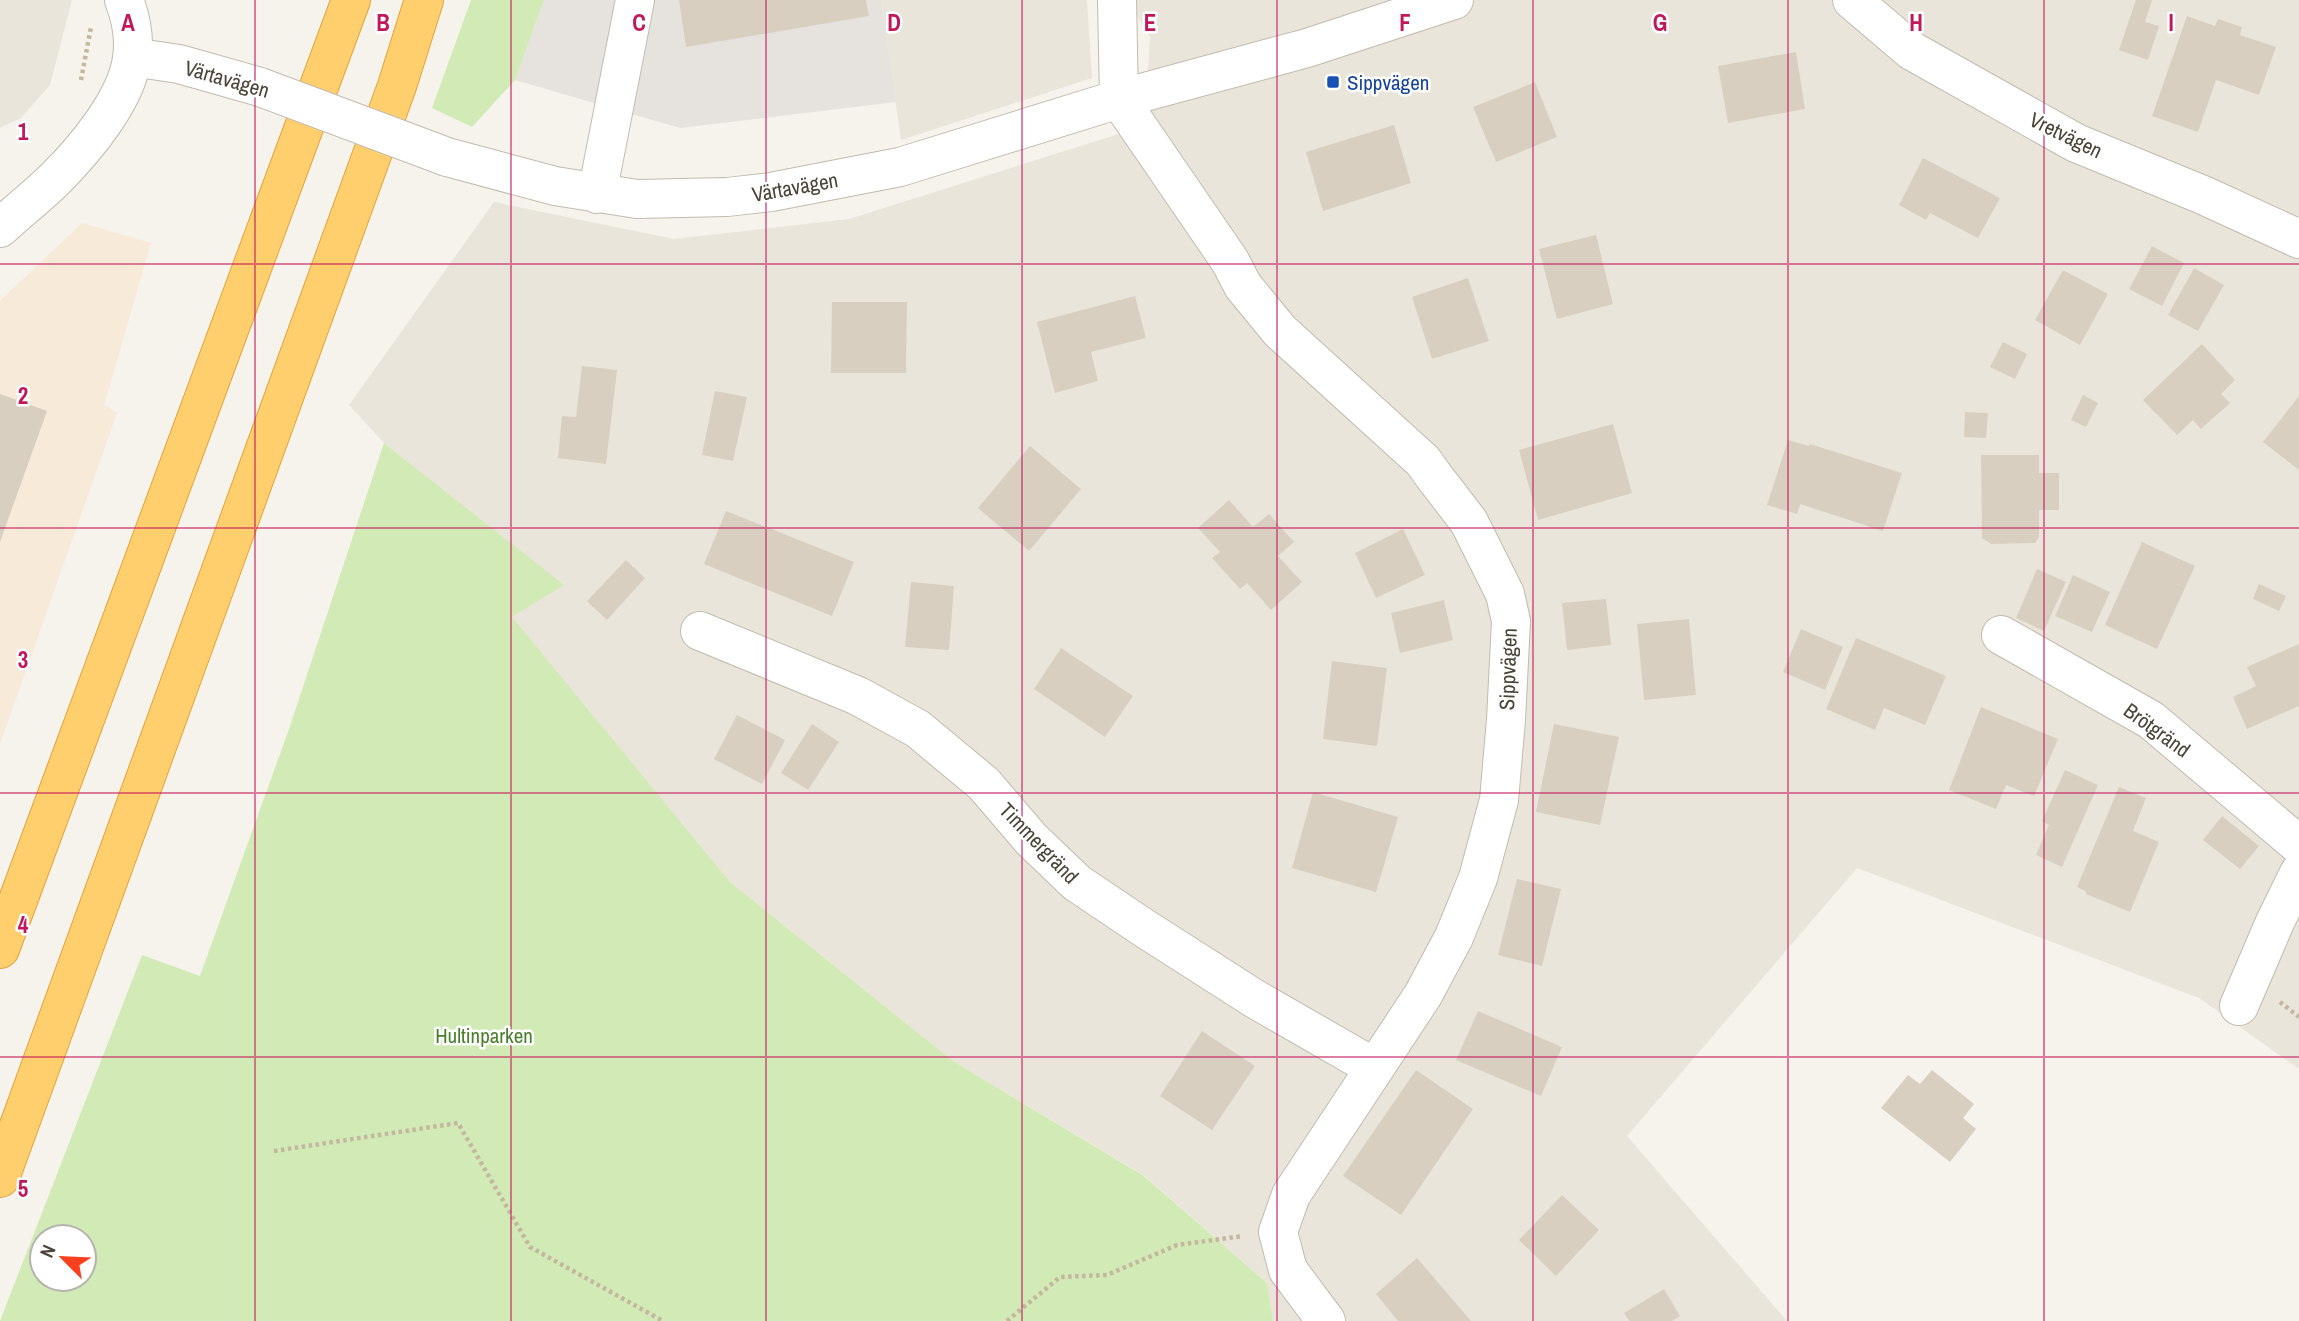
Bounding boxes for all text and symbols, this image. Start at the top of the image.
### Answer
text: A [121,7,135,38]
text: B [376,7,390,38]
text: C [632,7,646,38]
text: D [887,7,901,38]
text: E [1144,7,1156,38]
text: F [1399,7,1411,38]
text: G [1653,7,1667,38]
text: H [1909,7,1923,38]
text: I [2168,7,2174,38]
street label: Värtavägen [181,53,273,105]
place label: Sippvägen [1347,68,1429,97]
marker: Sippvägen [1325,74,1341,90]
street label: Vretvägen [2025,105,2107,165]
text: 1 [18,116,29,147]
street label: Värtavägen [750,165,840,209]
text: 2 [18,380,28,411]
street label: Sippvägen [1492,627,1524,711]
text: 3 [18,644,28,675]
street label: Brötgränd [2118,696,2196,764]
street label: Timmergränd [993,796,1085,890]
text: 4 [18,909,29,940]
park label: Hultinparken [435,1021,533,1050]
text: 5 [18,1173,28,1204]
north arrow [28,1223,98,1293]
text: N [33,1241,62,1262]

